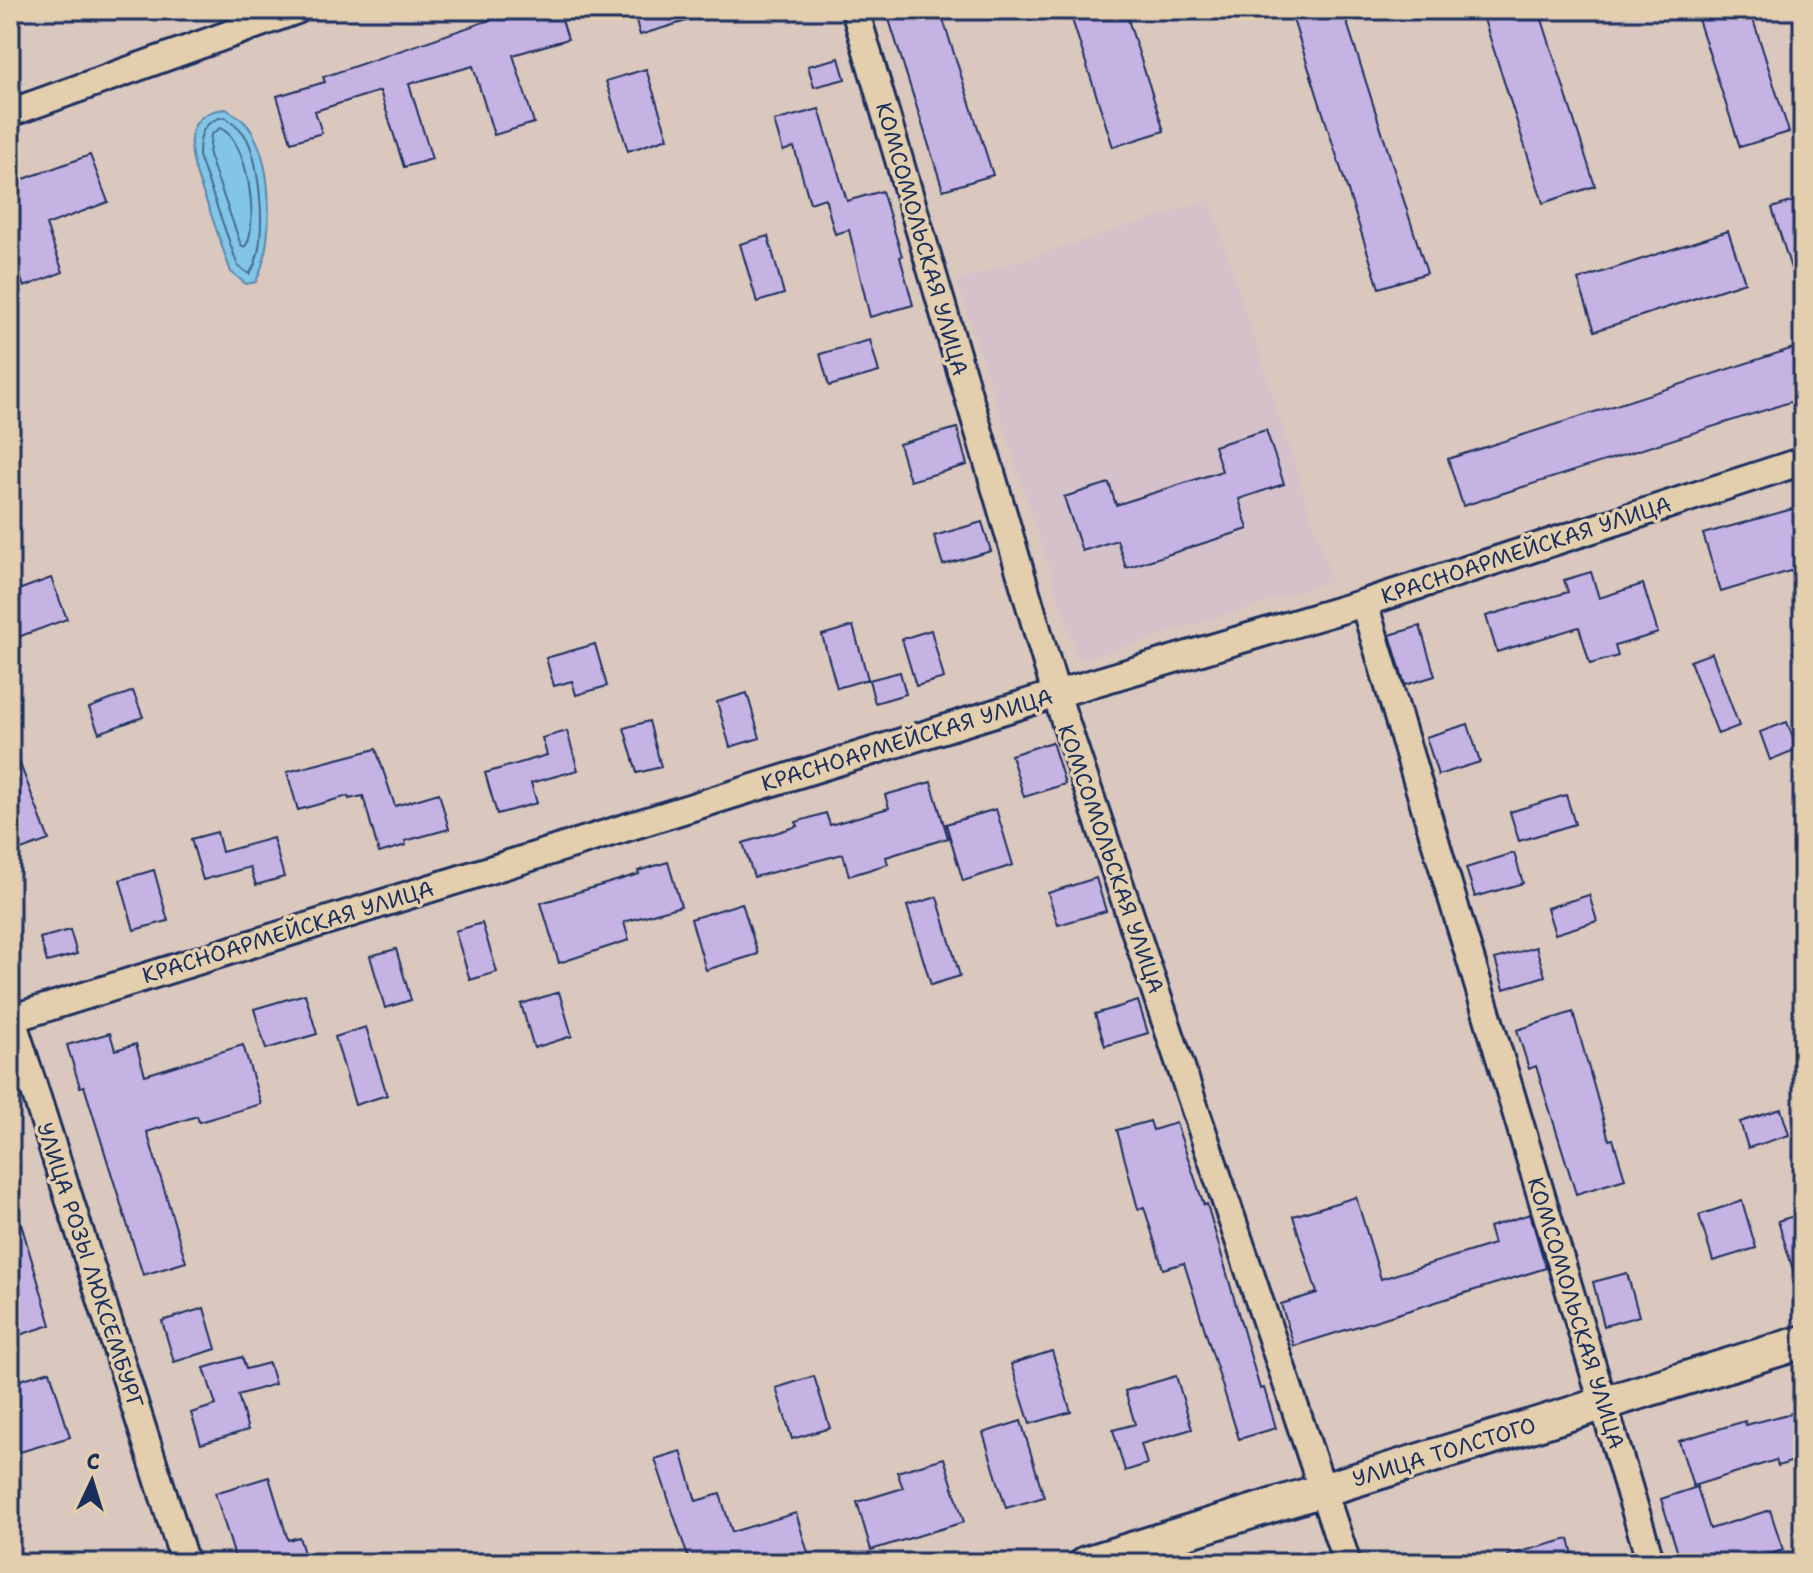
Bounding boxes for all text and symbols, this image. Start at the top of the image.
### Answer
street label: КОМСОМОЛЬСКАЯ УЛИЦА [869,99,975,379]
street label: КРАСНОАРМЕЙСКАЯ УЛИЦА [1377,489,1675,611]
street label: КРАСНОАРМЕЙСКАЯ УЛИЦА [758,682,1056,798]
street label: КОМСОМОЛЬСКАЯ УЛИЦА [1051,721,1171,997]
street label: КРАСНОАРМЕЙСКАЯ УЛИЦА [139,874,437,990]
street label: УЛИЦА РОЗЫ ЛЮКСЕМБУРГ [30,1119,150,1412]
street label: КОМСОМОЛЬСКАЯ УЛИЦА [1521,1174,1631,1453]
street label: УЛИЦА ТОЛСТОГО [1349,1410,1539,1494]
north arrow [52,1441,132,1521]
text: С [86,1447,101,1476]

